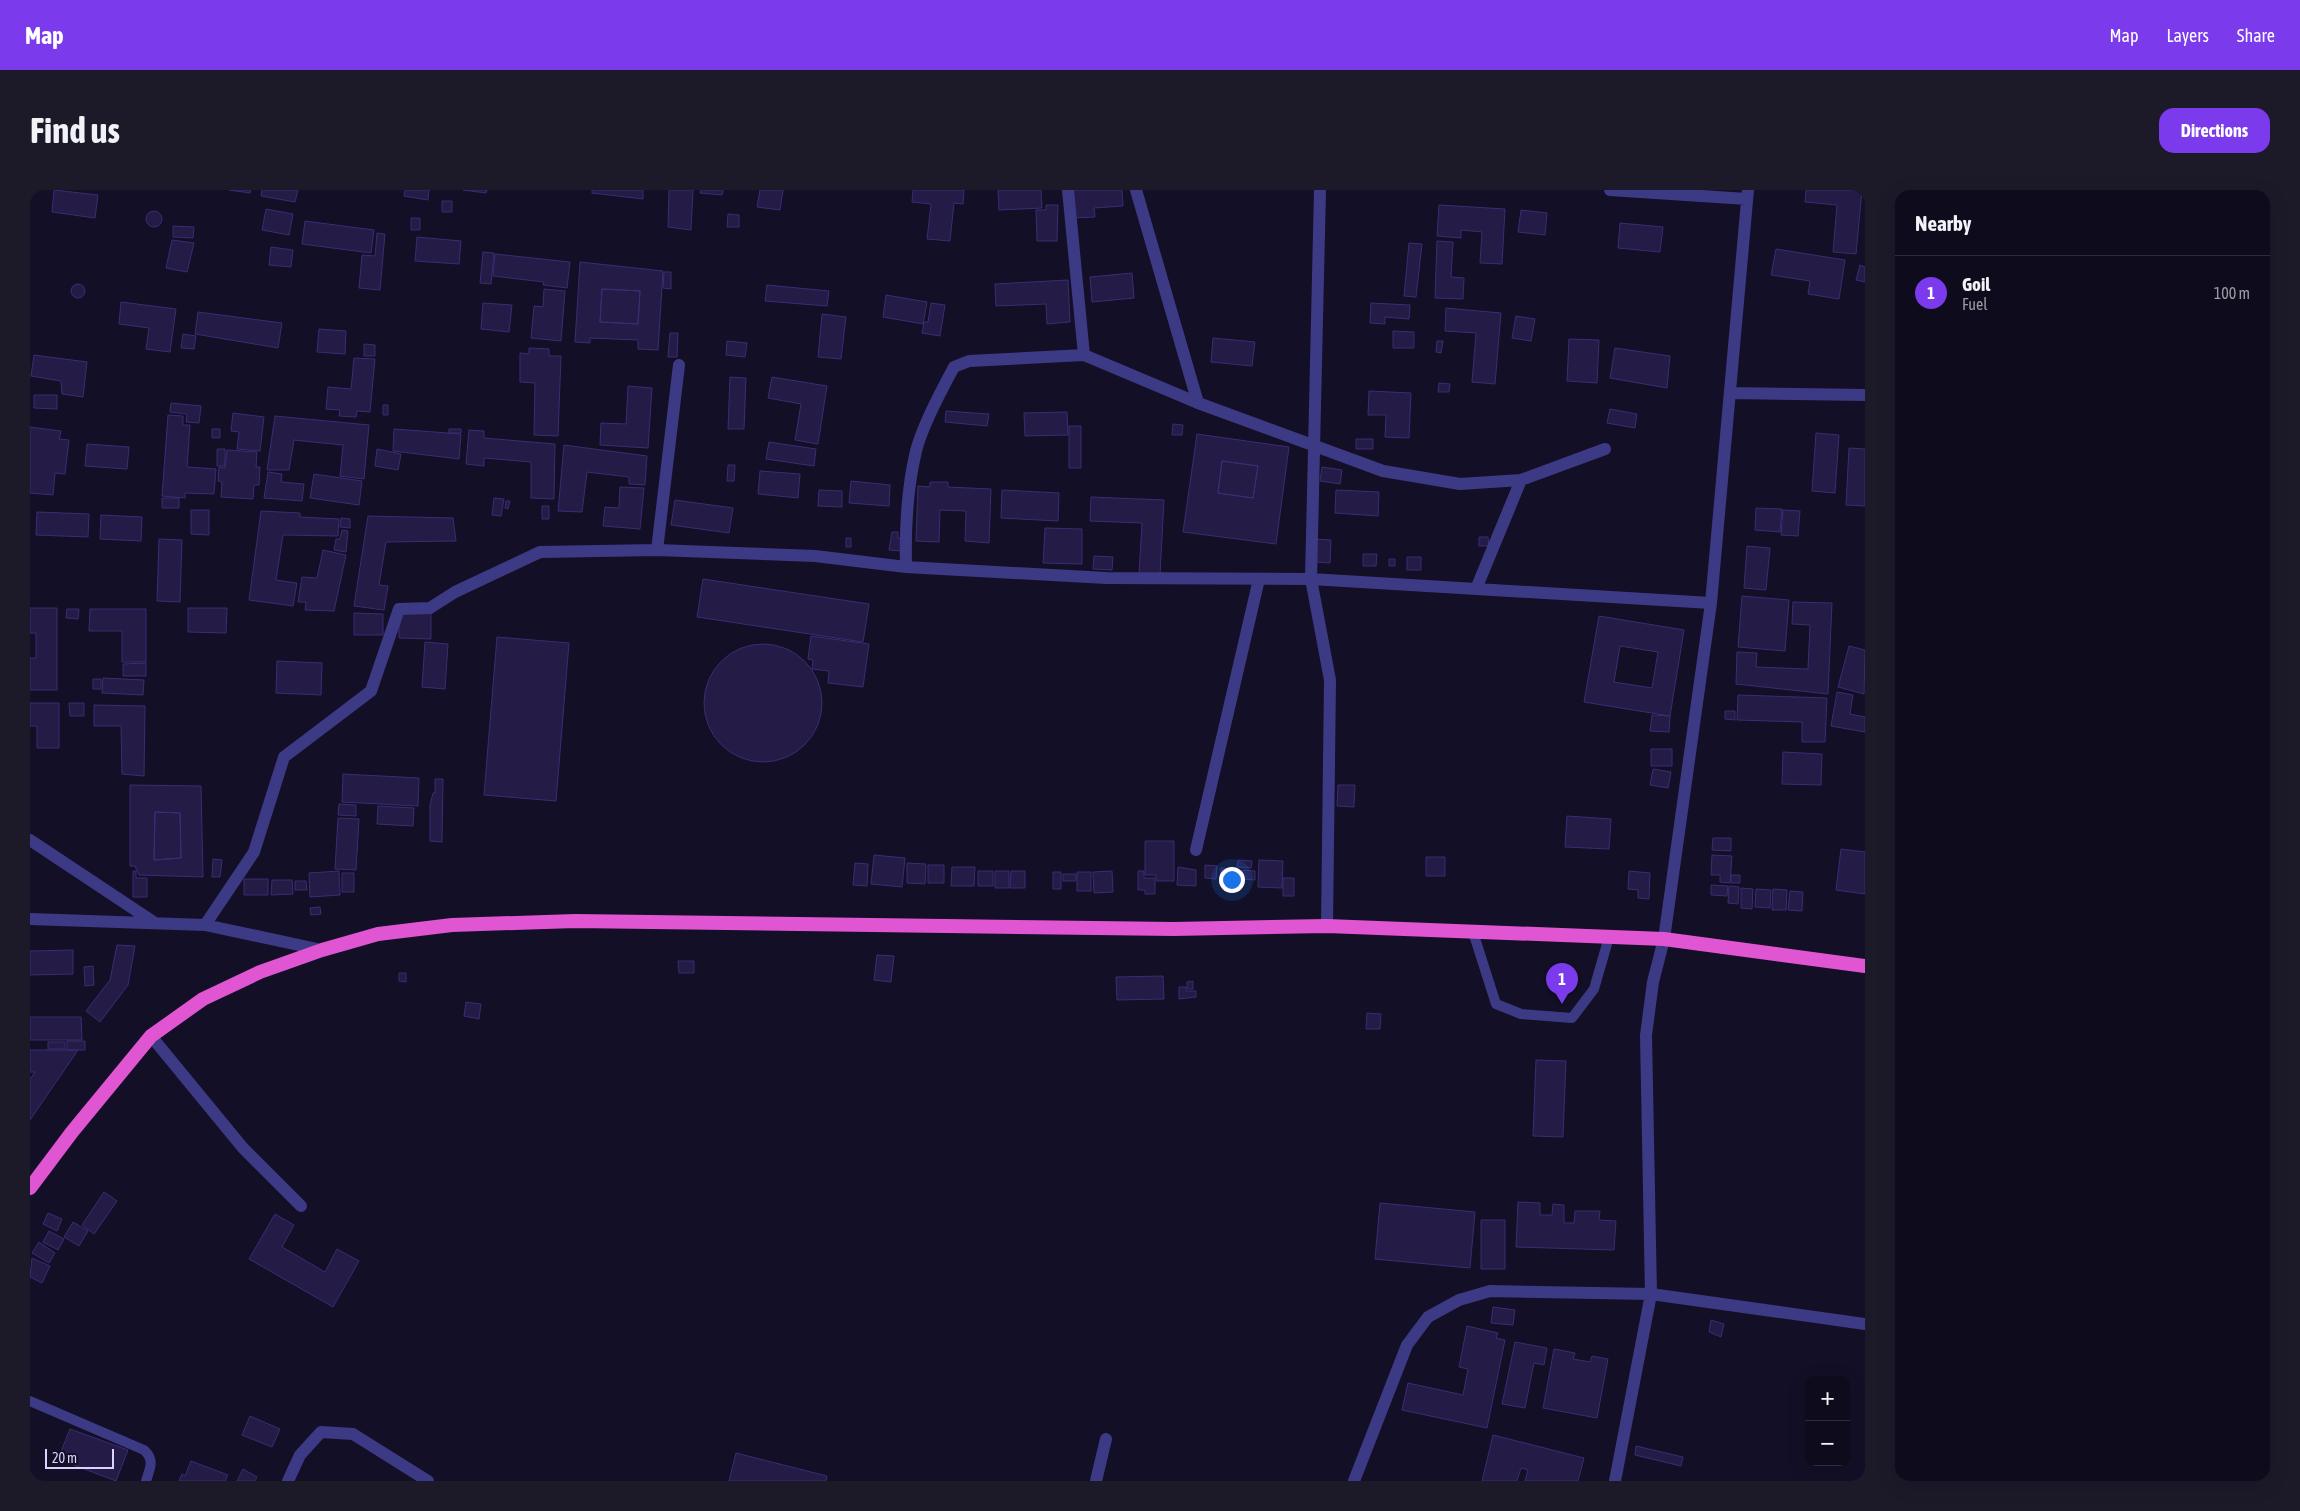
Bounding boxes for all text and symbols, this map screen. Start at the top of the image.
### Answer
text: Map [25,22,64,49]
text: Map [2109,25,2138,46]
text: Layers [2166,25,2209,46]
text: Share [2237,25,2275,46]
button: Directions [2159,108,2270,153]
text: Find us [30,110,120,150]
text: Nearby [1915,211,1971,235]
text: Goil [1962,273,1990,295]
text: 1 [1927,284,1935,302]
text: 100 m [2214,284,2250,302]
text: Fuel [1962,295,1988,313]
your location [1219,867,1245,893]
pin: 1 [1546,963,1578,1004]
map controls [1805,1376,1850,1466]
button: + [1805,1376,1850,1421]
button: − [1805,1421,1850,1466]
scale bar [45,1446,114,1469]
text: 20 m [52,1450,77,1466]

